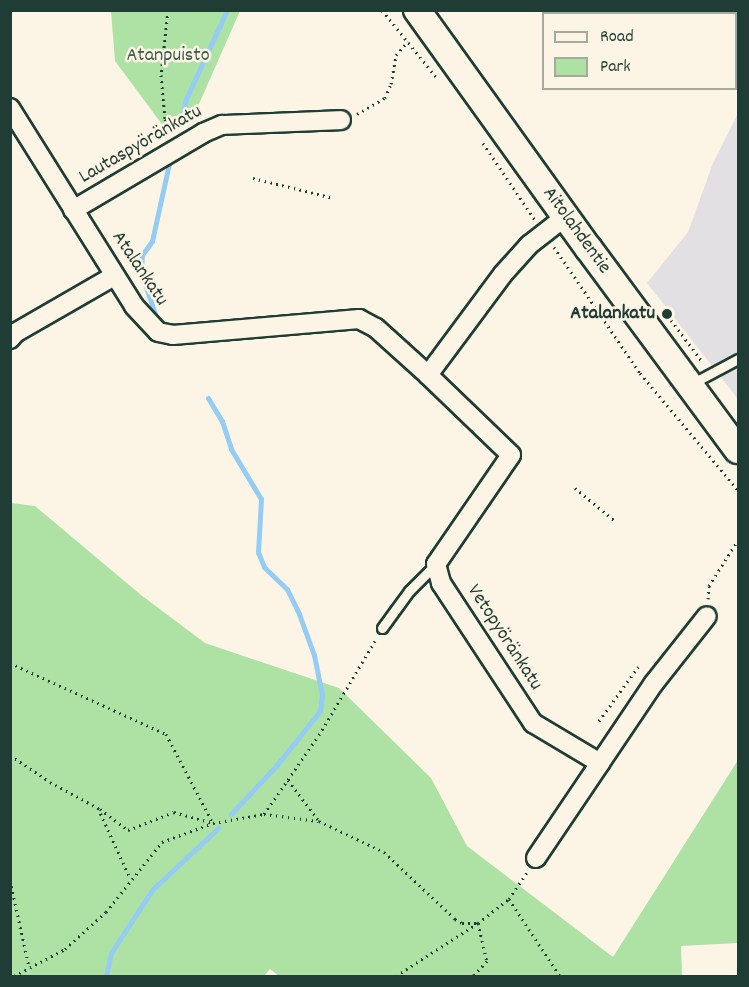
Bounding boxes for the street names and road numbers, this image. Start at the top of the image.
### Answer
street label: Lautaspyöränkatu [75,100,207,190]
street label: Aitolahdentie [536,183,616,279]
street label: Atalankatu [105,227,173,311]
street label: Vetopyöränkatu [461,581,547,695]

